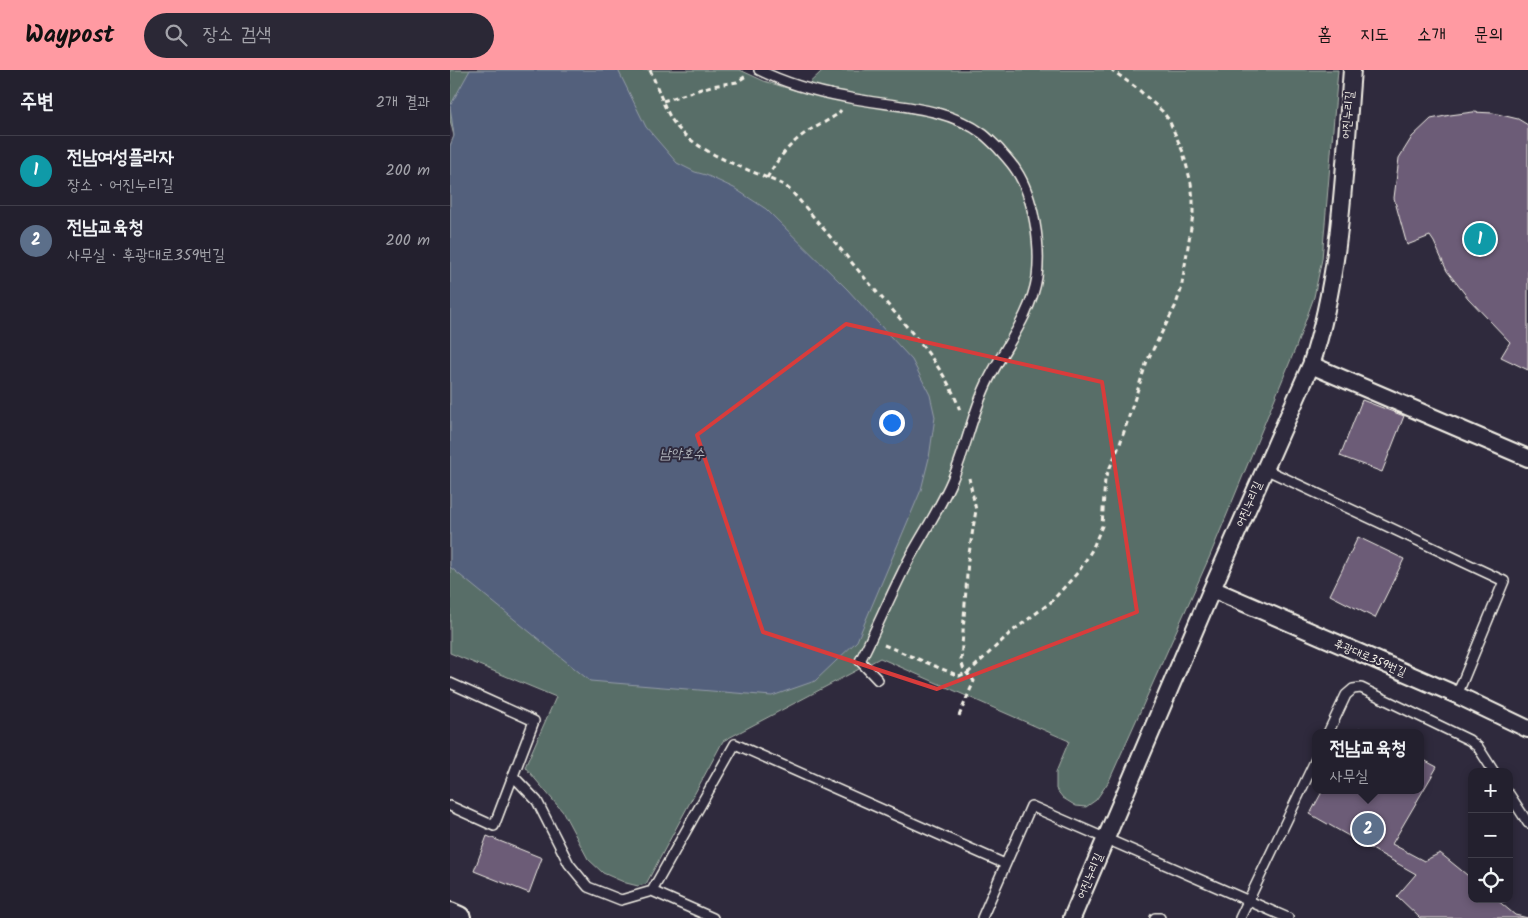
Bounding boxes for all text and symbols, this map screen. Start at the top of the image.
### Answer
search box [144,13,494,58]
text: Waypost [25,16,114,55]
text: 장소 검색 [202,20,271,50]
icon: search [162,21,190,49]
text: 홈 [1318,21,1332,50]
text: 지도 [1360,21,1389,50]
text: 소개 [1417,21,1446,50]
text: 문의 [1474,21,1503,50]
text: 주변 [20,86,54,119]
text: 2개 결과 [376,90,430,115]
street label: 어진누리길 [1336,90,1360,140]
text: 전남여성플라자 [67,143,174,173]
text: 1 [34,158,38,183]
text: 200 m [386,158,430,183]
text: 장소 · 어진누리길 [67,173,174,198]
text: 전남교육청 [67,213,143,243]
pin: 1 [1464,220,1496,258]
text: 2 [31,228,41,253]
text: 200 m [386,228,430,253]
text: 사무실 · 후광대로359번길 [67,243,225,268]
your location [879,410,905,436]
water label: 남악호수 [659,443,705,465]
street label: 어진누리길 [1231,478,1268,530]
street label: 후광대로359번길 [1331,634,1410,682]
popup [1312,729,1424,794]
text: 전남교육청 [1330,734,1406,764]
text: 사무실 [1330,764,1368,789]
map controls [1468,768,1513,903]
button: + [1468,768,1513,813]
pin: 2 [1352,810,1384,848]
button: − [1468,813,1513,858]
street label: 어진누리길 [1072,850,1108,902]
button: locate [1468,858,1513,903]

